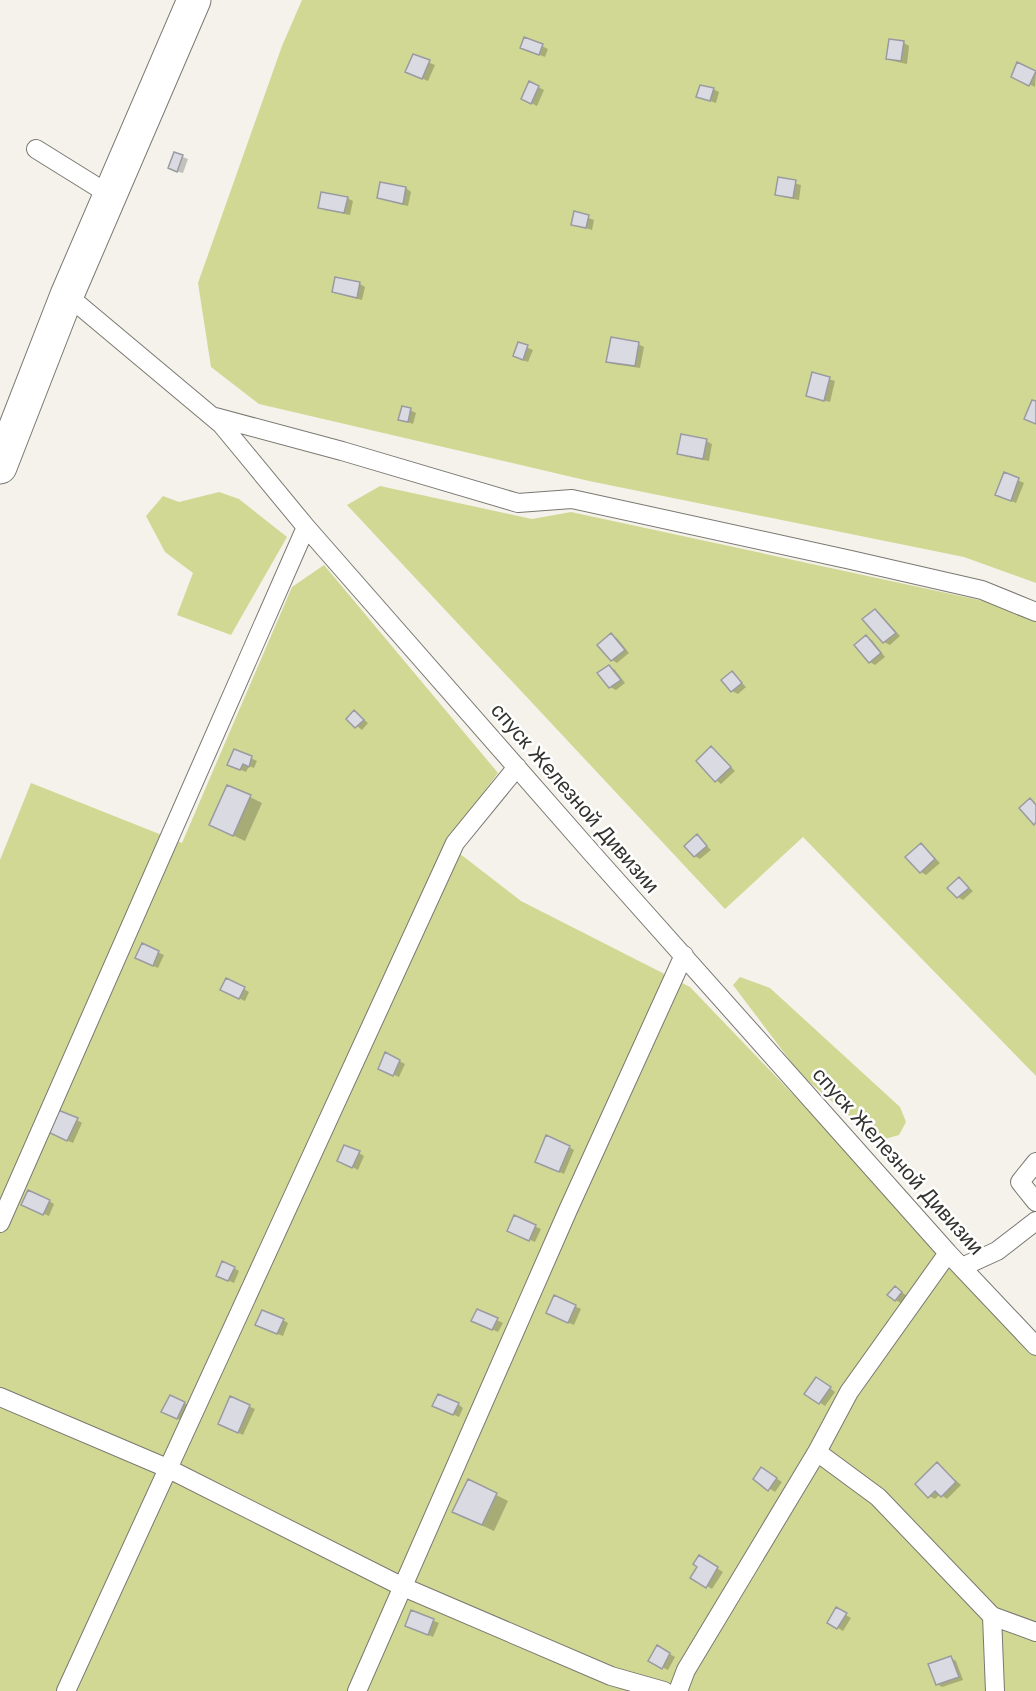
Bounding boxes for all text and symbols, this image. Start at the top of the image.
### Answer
street label: спуск Железной Дивизии [487,698,664,897]
street label: спуск Железной Дивизии [808,1062,988,1259]

